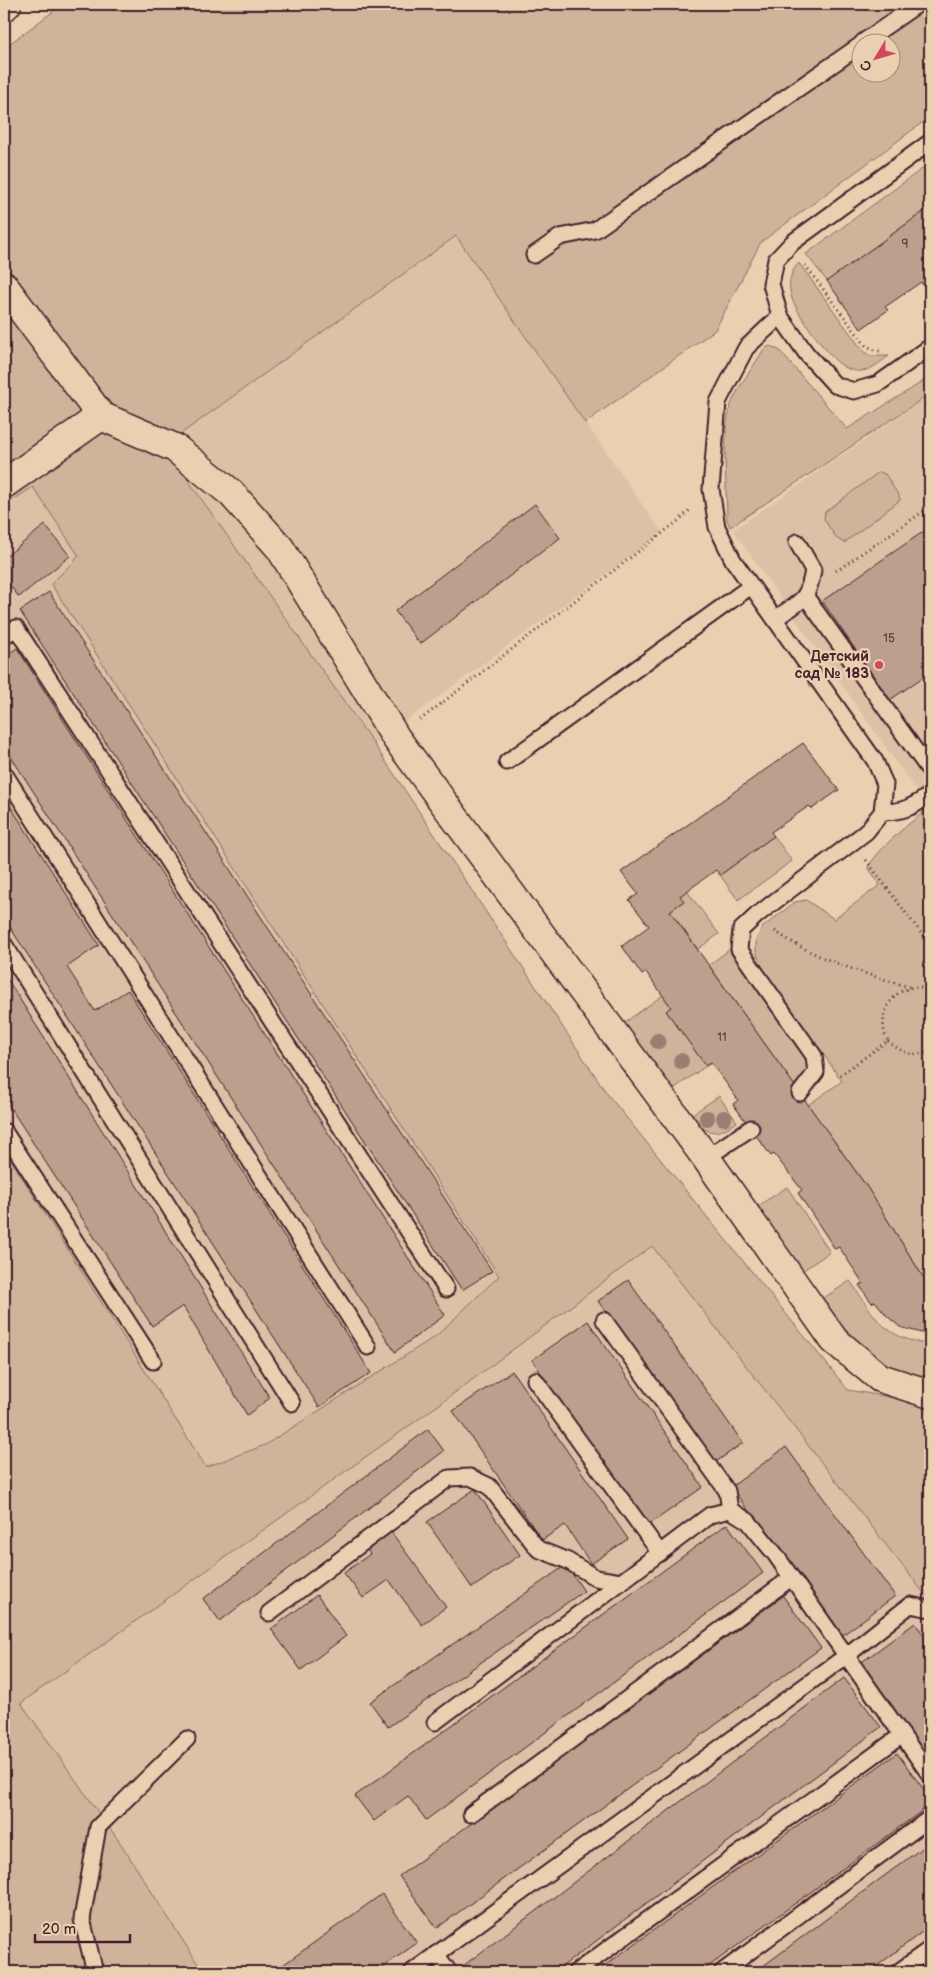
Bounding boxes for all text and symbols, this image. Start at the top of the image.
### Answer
north arrow [852,32,902,82]
text: С [856,56,876,75]
house number: 9 [902,237,909,252]
house number: 15 [883,631,895,646]
place label: Детский сад № 183 [795,647,869,683]
marker: Детский сад № 183 [873,659,885,671]
house number: 11 [717,1030,727,1045]
scale bar [35,1911,130,1943]
text: 20 m [42,1920,76,1939]

